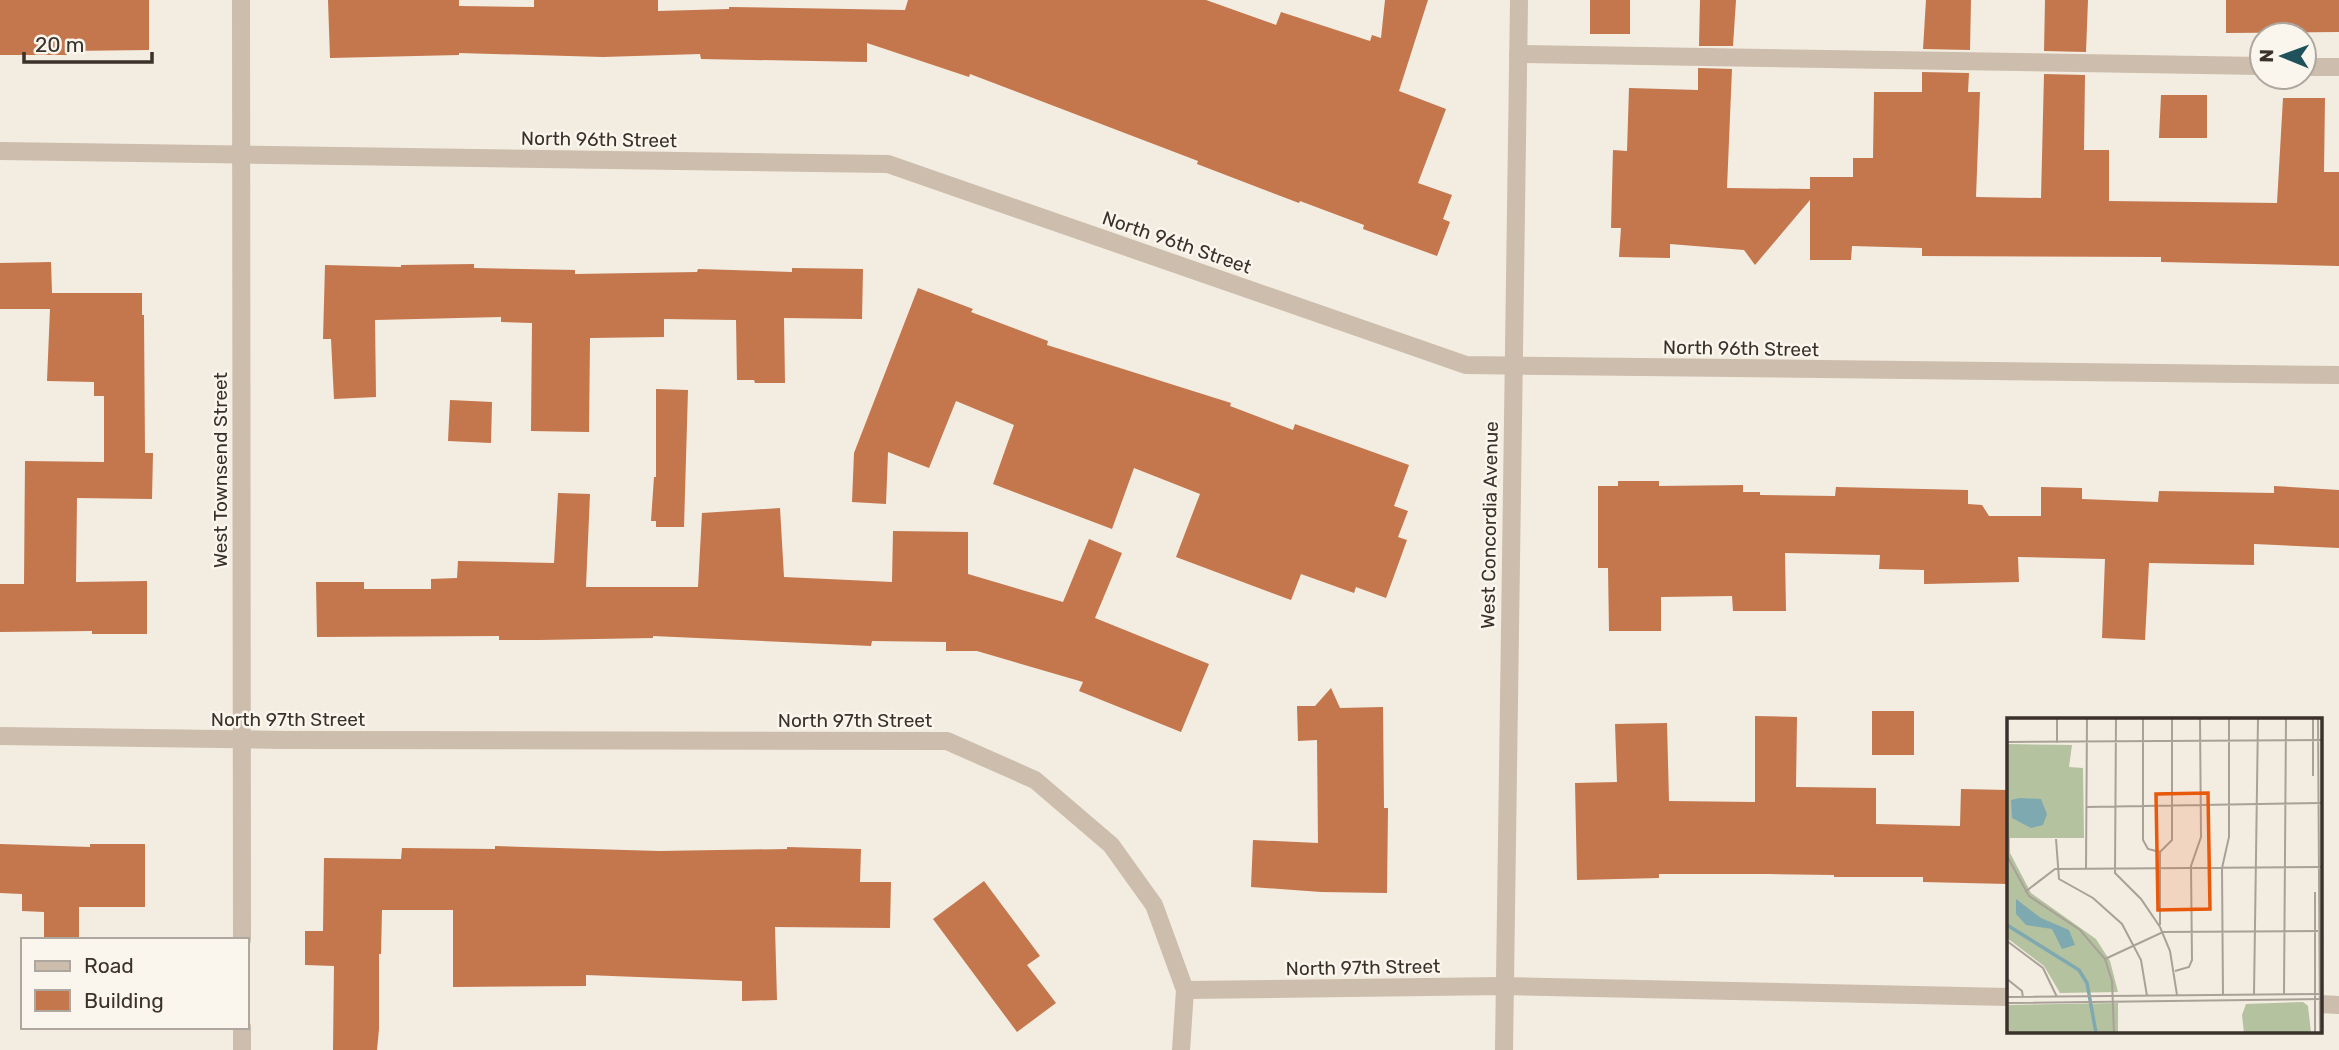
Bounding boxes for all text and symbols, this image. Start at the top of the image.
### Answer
scale bar [24,21,152,65]
north arrow [2248,21,2318,91]
text: 20 m [35,32,84,57]
text: N [2255,49,2278,63]
street label: North 96th Street [521,127,678,152]
street label: North 96th Street [1099,206,1255,279]
street label: North 96th Street [1663,336,1820,361]
street label: West Townsend Street [209,371,232,568]
street label: West Concordia Avenue [1476,421,1503,629]
street label: North 97th Street [211,708,366,731]
street label: North 97th Street [778,709,933,732]
inset map [2007,718,2322,1032]
legend [21,938,248,1029]
text: Road [84,953,134,978]
street label: North 97th Street [1286,955,1441,980]
text: Building [84,988,164,1013]

